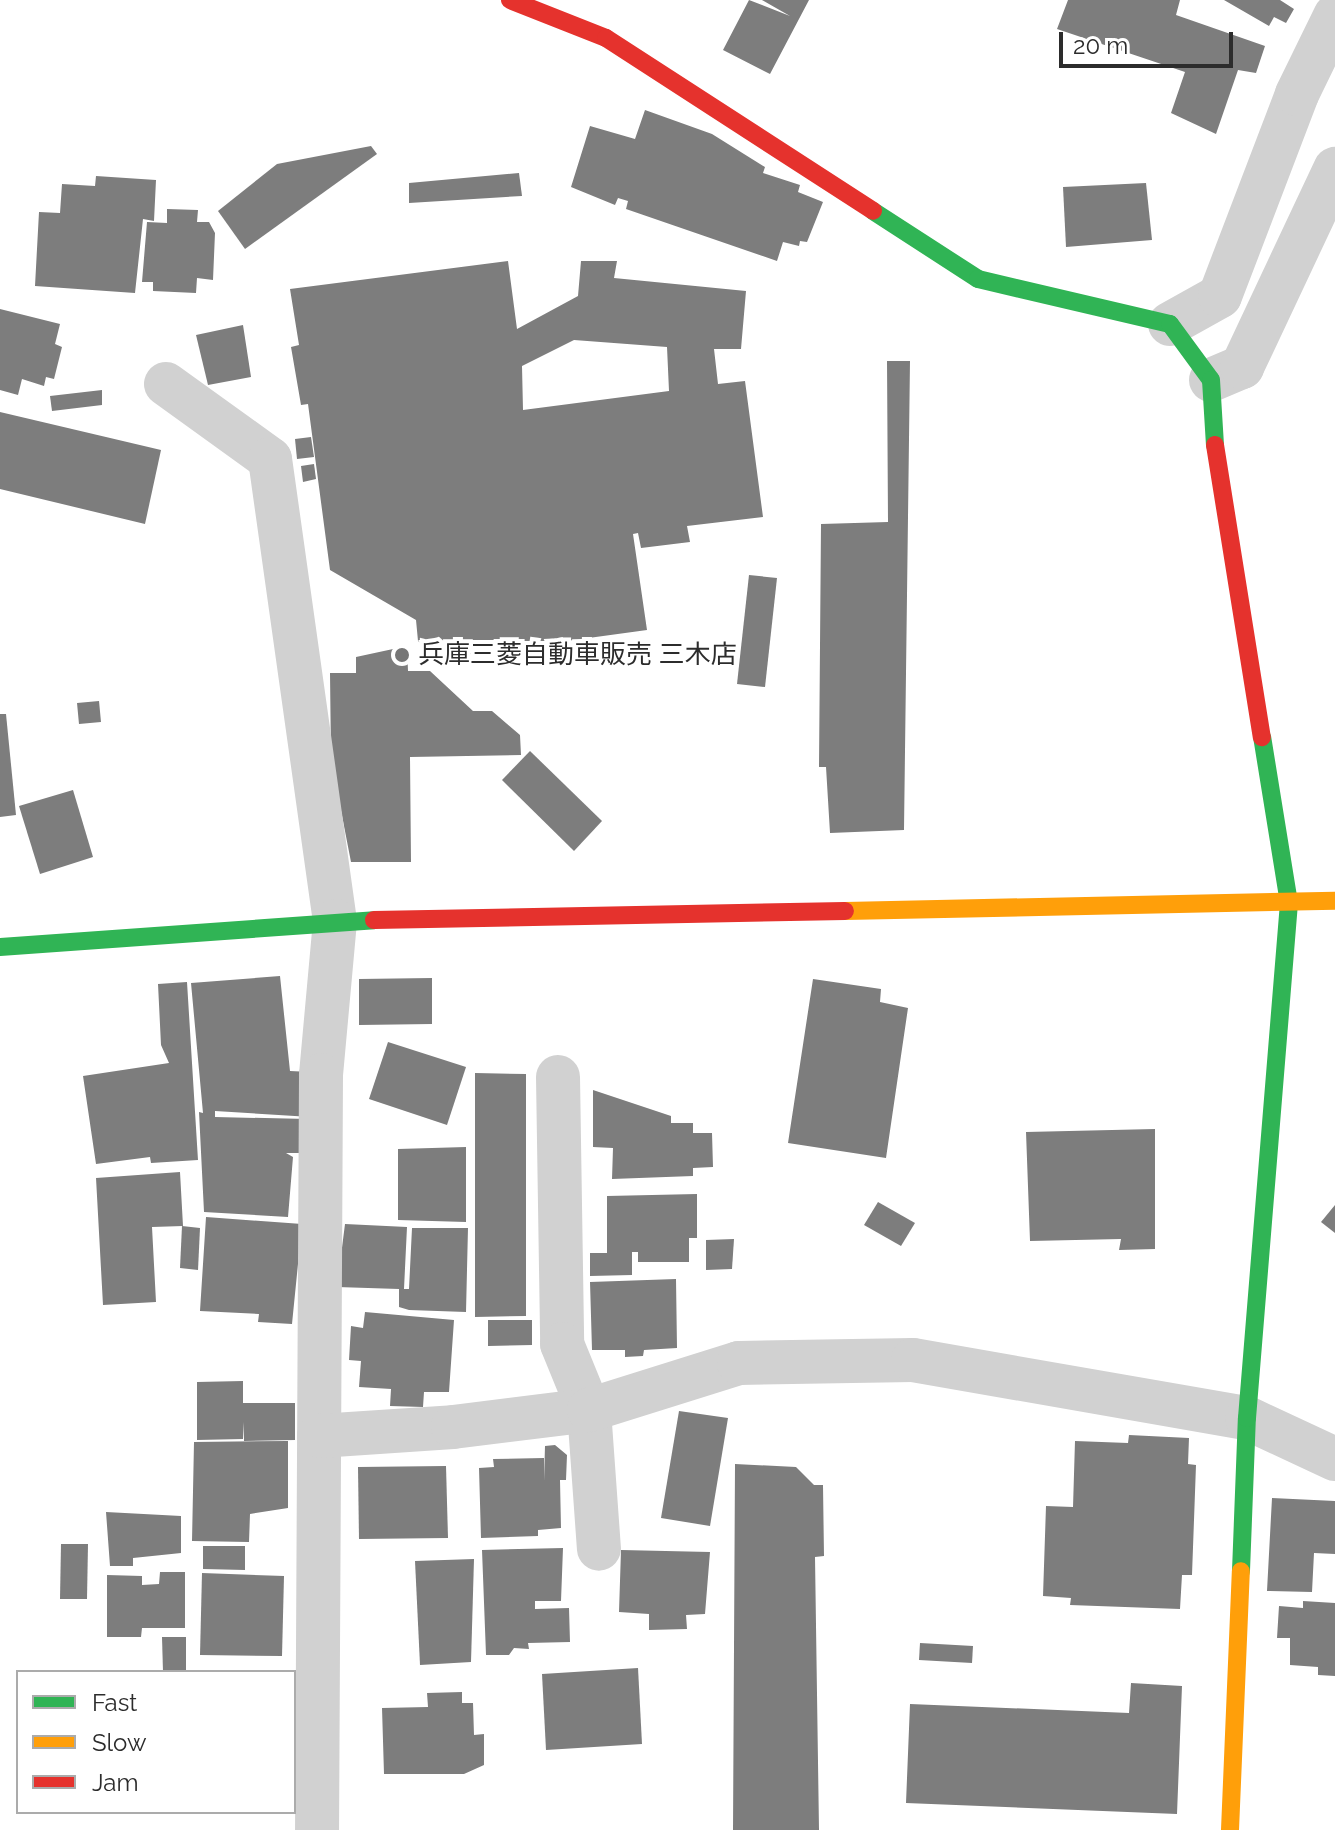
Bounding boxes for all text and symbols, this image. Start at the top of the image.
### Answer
scale bar [1063,16,1237,66]
text: 20 m [1073,31,1128,60]
place label: 兵庫三菱自動車販売 三木店 [418,639,737,671]
marker: 兵庫三菱自動車販売 三木店 [393,646,411,664]
legend [16,1670,296,1814]
text: Fast [92,1688,137,1717]
text: Slow [92,1728,146,1757]
text: Jam [92,1768,138,1797]

